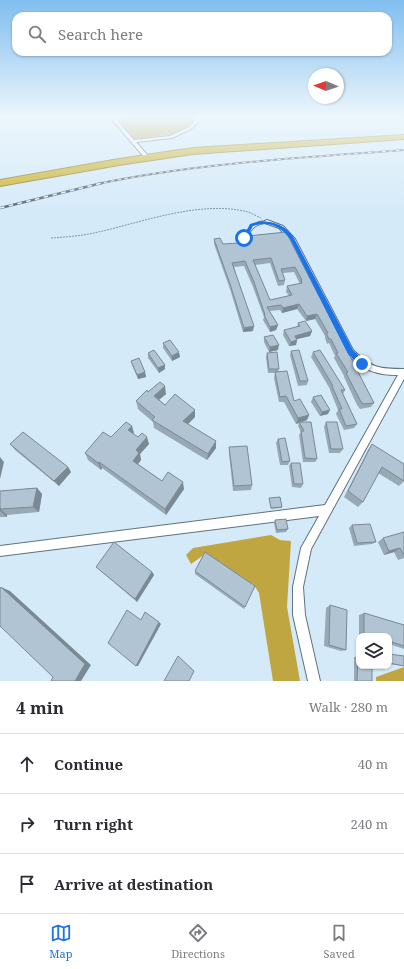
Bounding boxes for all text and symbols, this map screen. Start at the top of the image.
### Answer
search box [12,12,392,56]
icon: search [26,23,48,45]
text: Search here [58,24,143,44]
north arrow [308,68,344,104]
route start [235,229,253,247]
route end [353,355,371,373]
map controls [356,633,392,669]
button: layers [356,633,392,669]
text: 4 min [16,696,64,719]
text: Walk · 280 m [309,698,388,716]
icon: ahead [16,753,38,775]
text: Continue [54,754,123,774]
text: 40 m [358,755,388,773]
icon: right [16,813,38,835]
text: Turn right [54,814,133,834]
text: 240 m [351,815,388,833]
icon: arrive [16,873,38,895]
text: Arrive at destination [54,874,213,894]
tab: Map [49,922,73,961]
tab: Directions [171,922,225,961]
tab: Saved [324,922,355,961]

